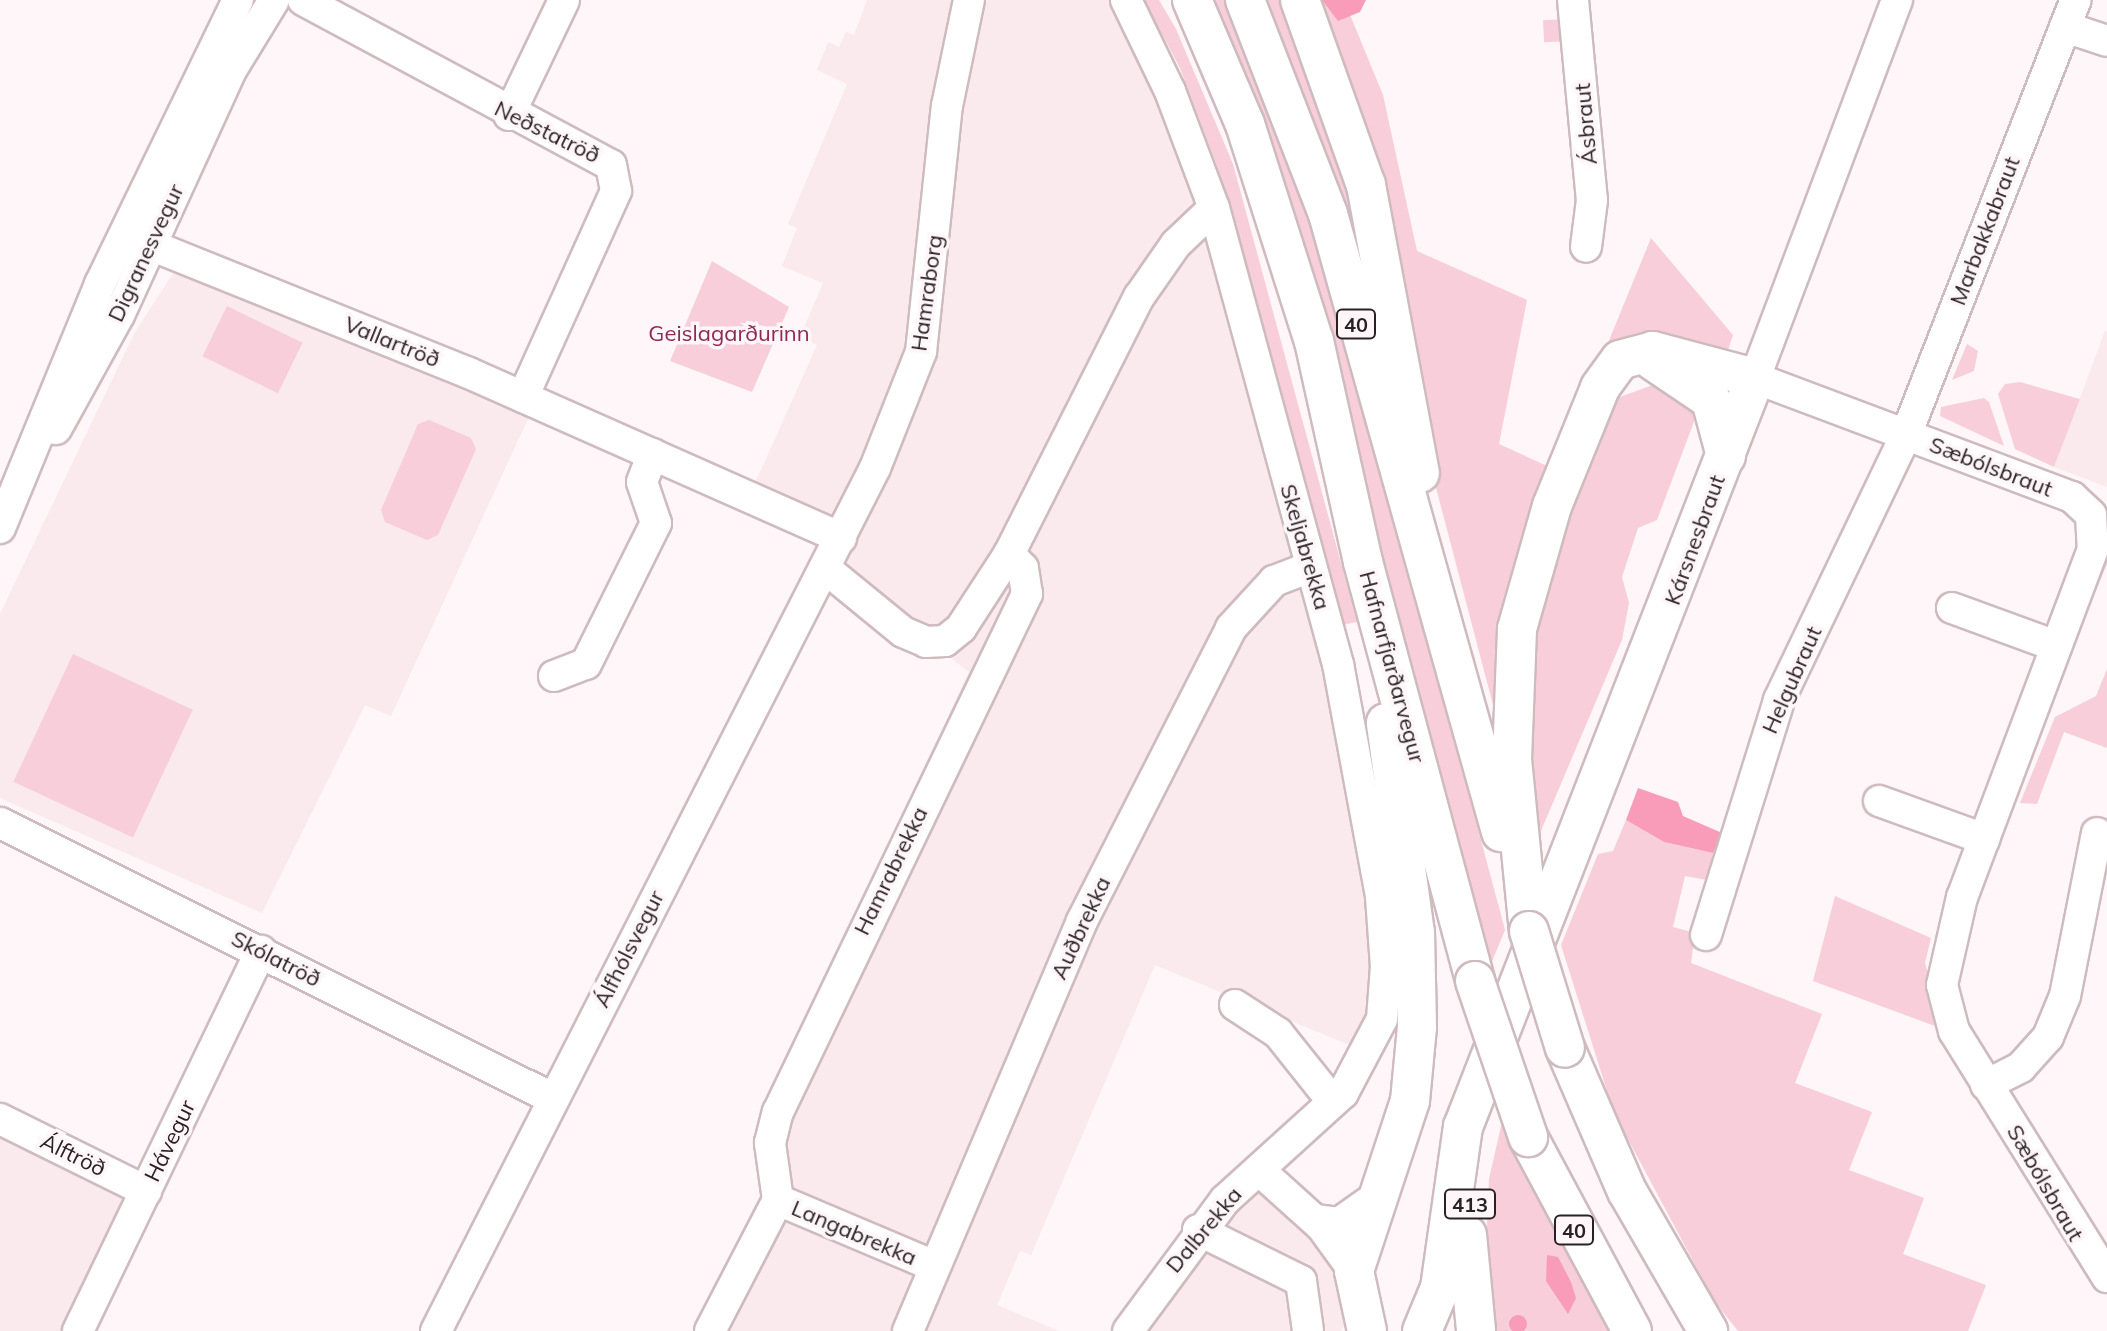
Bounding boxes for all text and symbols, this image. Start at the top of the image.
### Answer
street label: Ásbraut [1569,82,1603,166]
street label: Neðstatröð [490,95,604,169]
street label: Marbakkabraut [1945,153,2025,309]
street label: Digranesvegur [103,180,189,326]
street label: Hamraborg [906,233,948,353]
road number: 40 [1336,308,1376,340]
street label: Vallartröð [341,311,443,373]
park label: Geislagarðurinn [648,321,810,347]
street label: Sæbólsbraut [1926,431,2056,503]
street label: Kársnesbraut [1659,471,1731,609]
street label: Skeljabrekka [1275,481,1335,613]
street label: Hafnarfjarðarvegur [1354,568,1430,766]
street label: Helgubraut [1757,622,1827,738]
street label: Hamrabrekka [849,803,933,939]
street label: Auðbrekka [1046,872,1116,984]
street label: Álfhólsvegur [588,886,670,1012]
street label: Skólatröð [227,925,325,993]
street label: Hávegur [139,1096,201,1186]
street label: Sæbólsbraut [2001,1120,2089,1246]
street label: Álftröð [36,1128,110,1182]
street label: Dalbrekka [1161,1182,1247,1278]
road number: 413 [1444,1188,1496,1220]
street label: Langabrekka [787,1195,921,1271]
road number: 40 [1554,1214,1594,1246]

